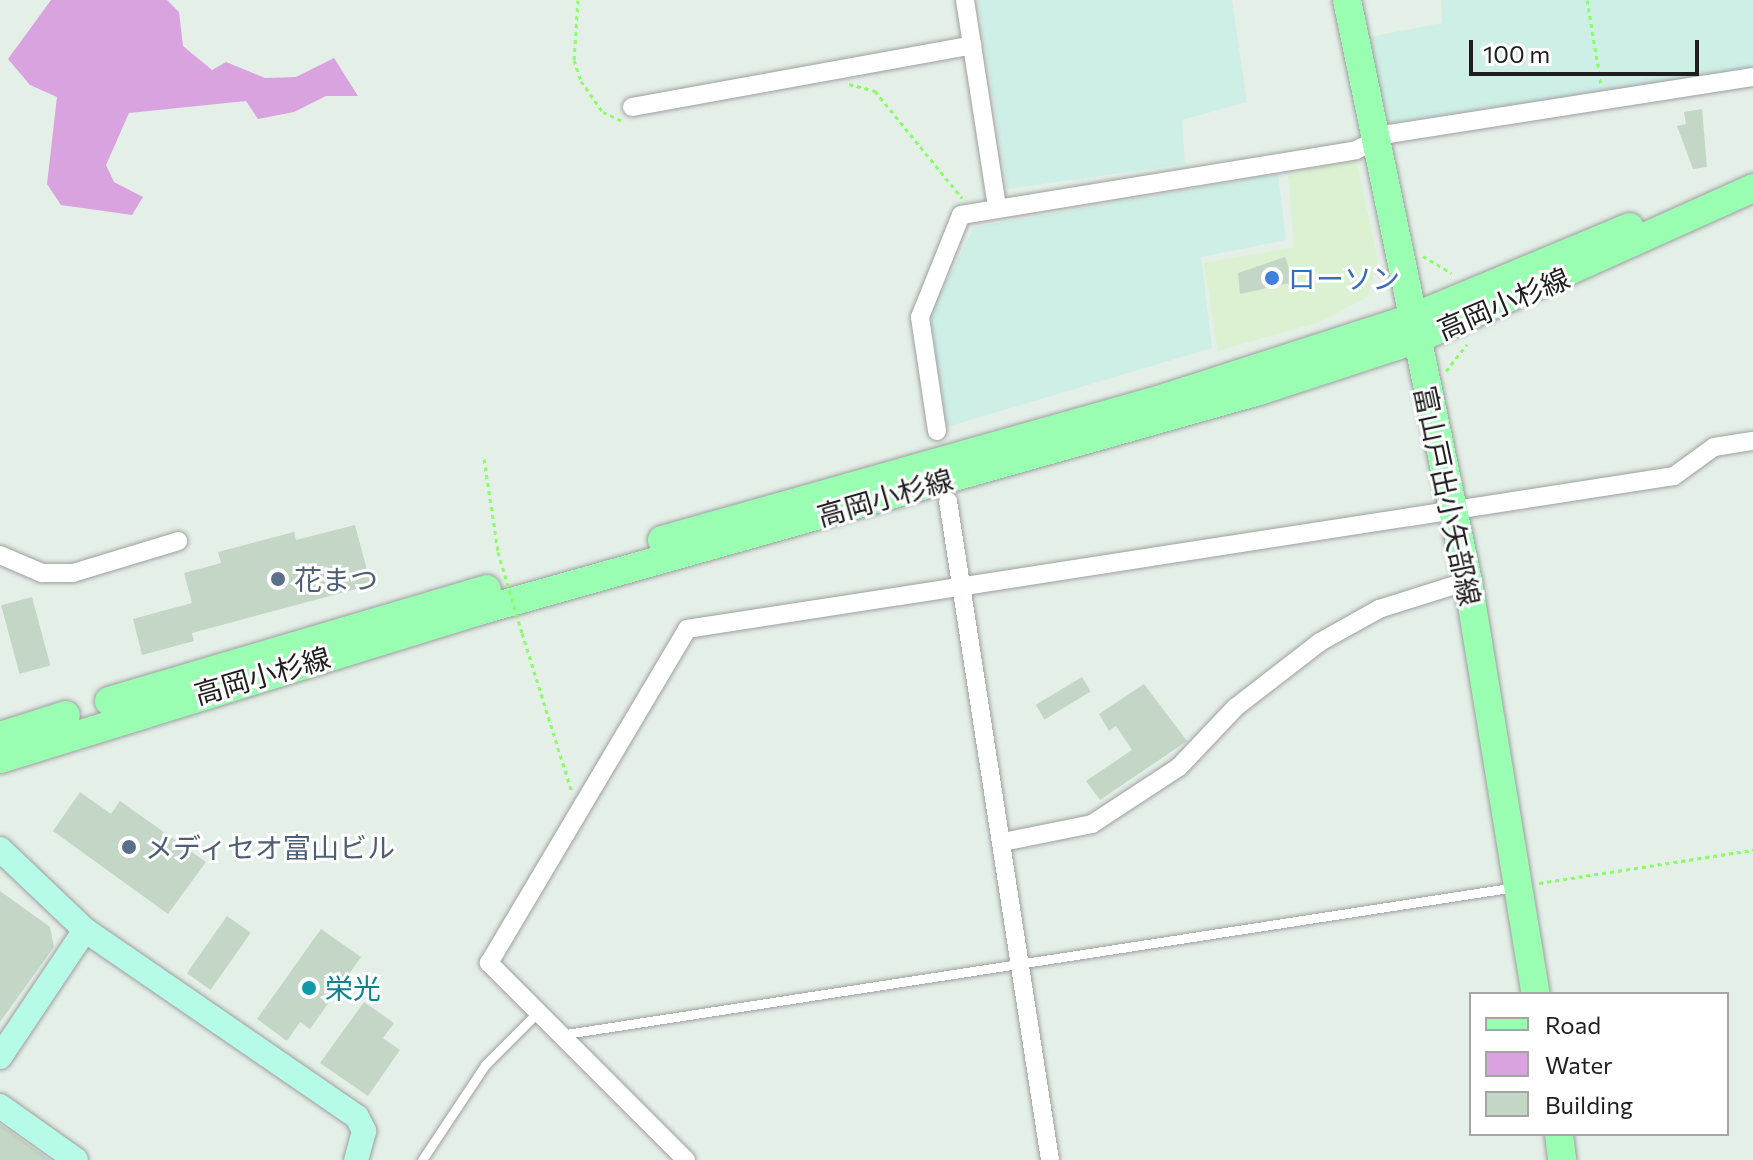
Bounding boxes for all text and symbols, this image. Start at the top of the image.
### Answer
scale bar [1473,24,1703,74]
text: 100 m [1483,39,1550,68]
street label: 高岡小杉線 [1432,260,1574,346]
place label: ローソン [1288,261,1400,295]
marker: ローソン [1263,269,1281,287]
street label: 富山戸出小矢部線 [1408,383,1488,609]
street label: 高岡小杉線 [813,462,957,532]
place label: 花まつ [294,562,378,596]
marker: 花まつ [269,570,287,588]
street label: 高岡小杉線 [190,640,334,710]
place label: メディセオ富山ビル [145,830,397,864]
marker: メディセオ富山ビル [120,838,138,856]
place label: 栄光 [325,971,381,1005]
marker: 栄光 [300,979,318,997]
legend [1469,992,1729,1136]
text: Road [1545,1010,1601,1039]
text: Water [1545,1050,1613,1079]
text: Building [1545,1090,1633,1119]

